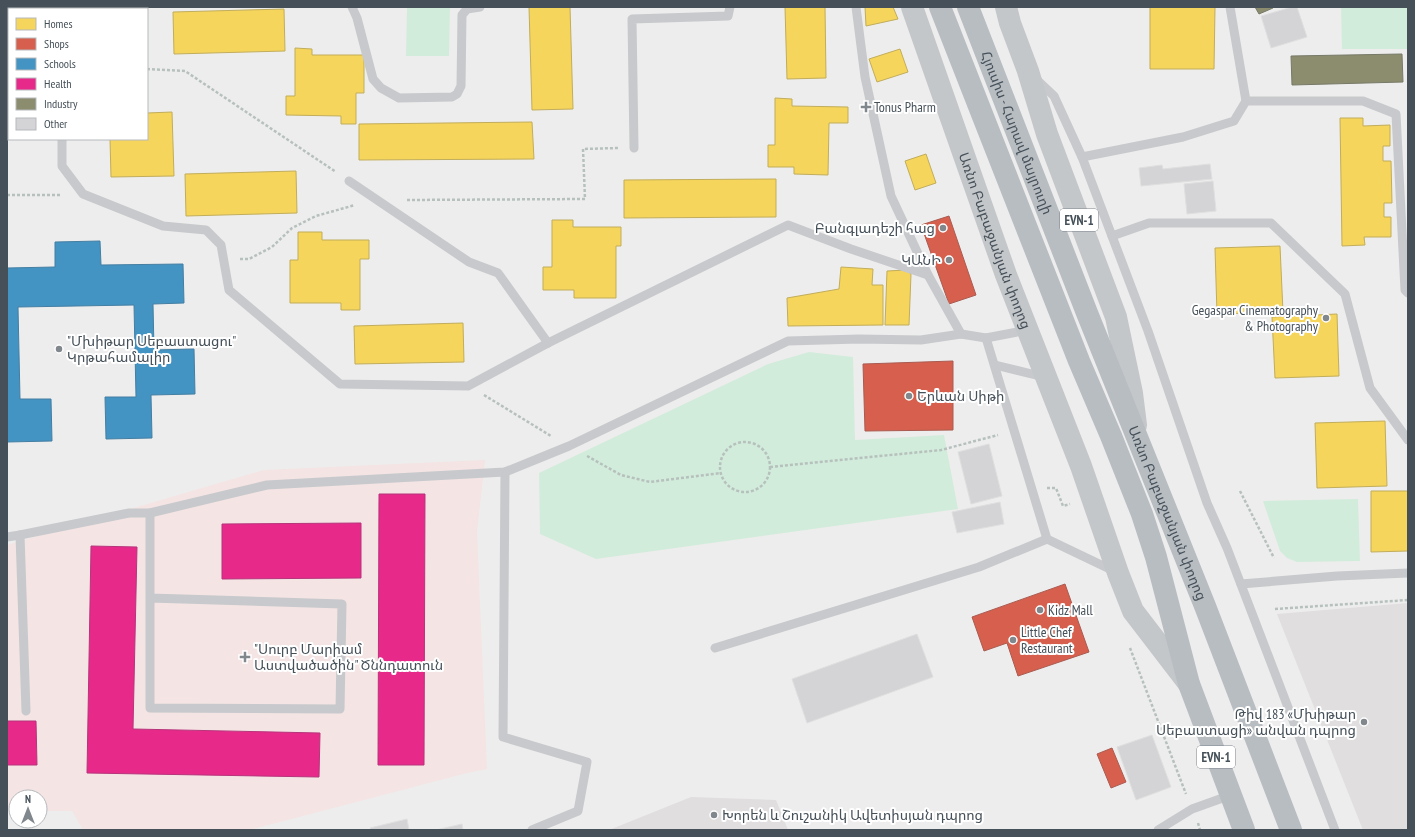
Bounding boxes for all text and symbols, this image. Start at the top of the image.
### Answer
legend [8,8,148,140]
text: Homes [44,16,72,31]
text: Shops [44,36,69,51]
street label: Հյուսիս - Հարավ մայրուղի [977,49,1057,217]
text: Schools [44,56,76,71]
text: Health [44,76,72,91]
text: Industry [44,96,78,111]
place label: Tonus Pharm [874,98,936,116]
marker: Tonus Pharm [861,102,871,112]
text: Other [44,116,68,131]
street label: Առնո Բաբաջանյան փողոց [955,150,1035,332]
road number: EVN-1 [1060,209,1098,231]
place label: Բանգլադեշի հաց [815,219,935,237]
marker: Բանգլադեշի հաց [938,223,948,233]
place label: ԿԱՆԻ [901,251,941,269]
marker: ԿԱՆԻ [944,255,954,265]
place label: Gegaspar Cinematography & Photography [1192,301,1319,335]
marker: Gegaspar Cinematography & Photography [1321,313,1331,323]
place label: "Մխիթար Սեբաստացու" Կրթահամալիր [67,332,236,366]
marker: "Մխիթար Սեբաստացու" Կրթահամալիր [54,344,64,354]
place label: Երևան Սիթի [917,387,1004,405]
marker: Երևան Սիթի [904,391,914,401]
street label: Առնո Բաբաջանյան փողոց [1124,423,1211,603]
place label: Kidz Mall [1048,601,1093,619]
marker: Kidz Mall [1035,605,1045,615]
place label: Little Chef Restaurant [1021,623,1073,657]
marker: Little Chef Restaurant [1008,635,1018,645]
place label: "Սուրբ Մարիամ Աստվածածին" Ծննդատուն [254,640,443,674]
marker: "Սուրբ Մարիամ Աստվածածին" Ծննդատուն [239,651,251,663]
place label: Թիվ 183 «Մխիթար Սեբաստացի» անվան դպրոց [1156,705,1356,739]
marker: Թիվ 183 «Մխիթար Սեբաստացի» անվան դպրոց [1359,717,1369,727]
road number: EVN-1 [1197,746,1235,768]
north arrow [8,789,48,829]
text: N [25,792,31,806]
place label: Խորեն և Շուշանիկ Ավետիսյան դպրոց [722,806,983,824]
marker: Խորեն և Շուշանիկ Ավետիսյան դպրոց [709,810,719,820]

